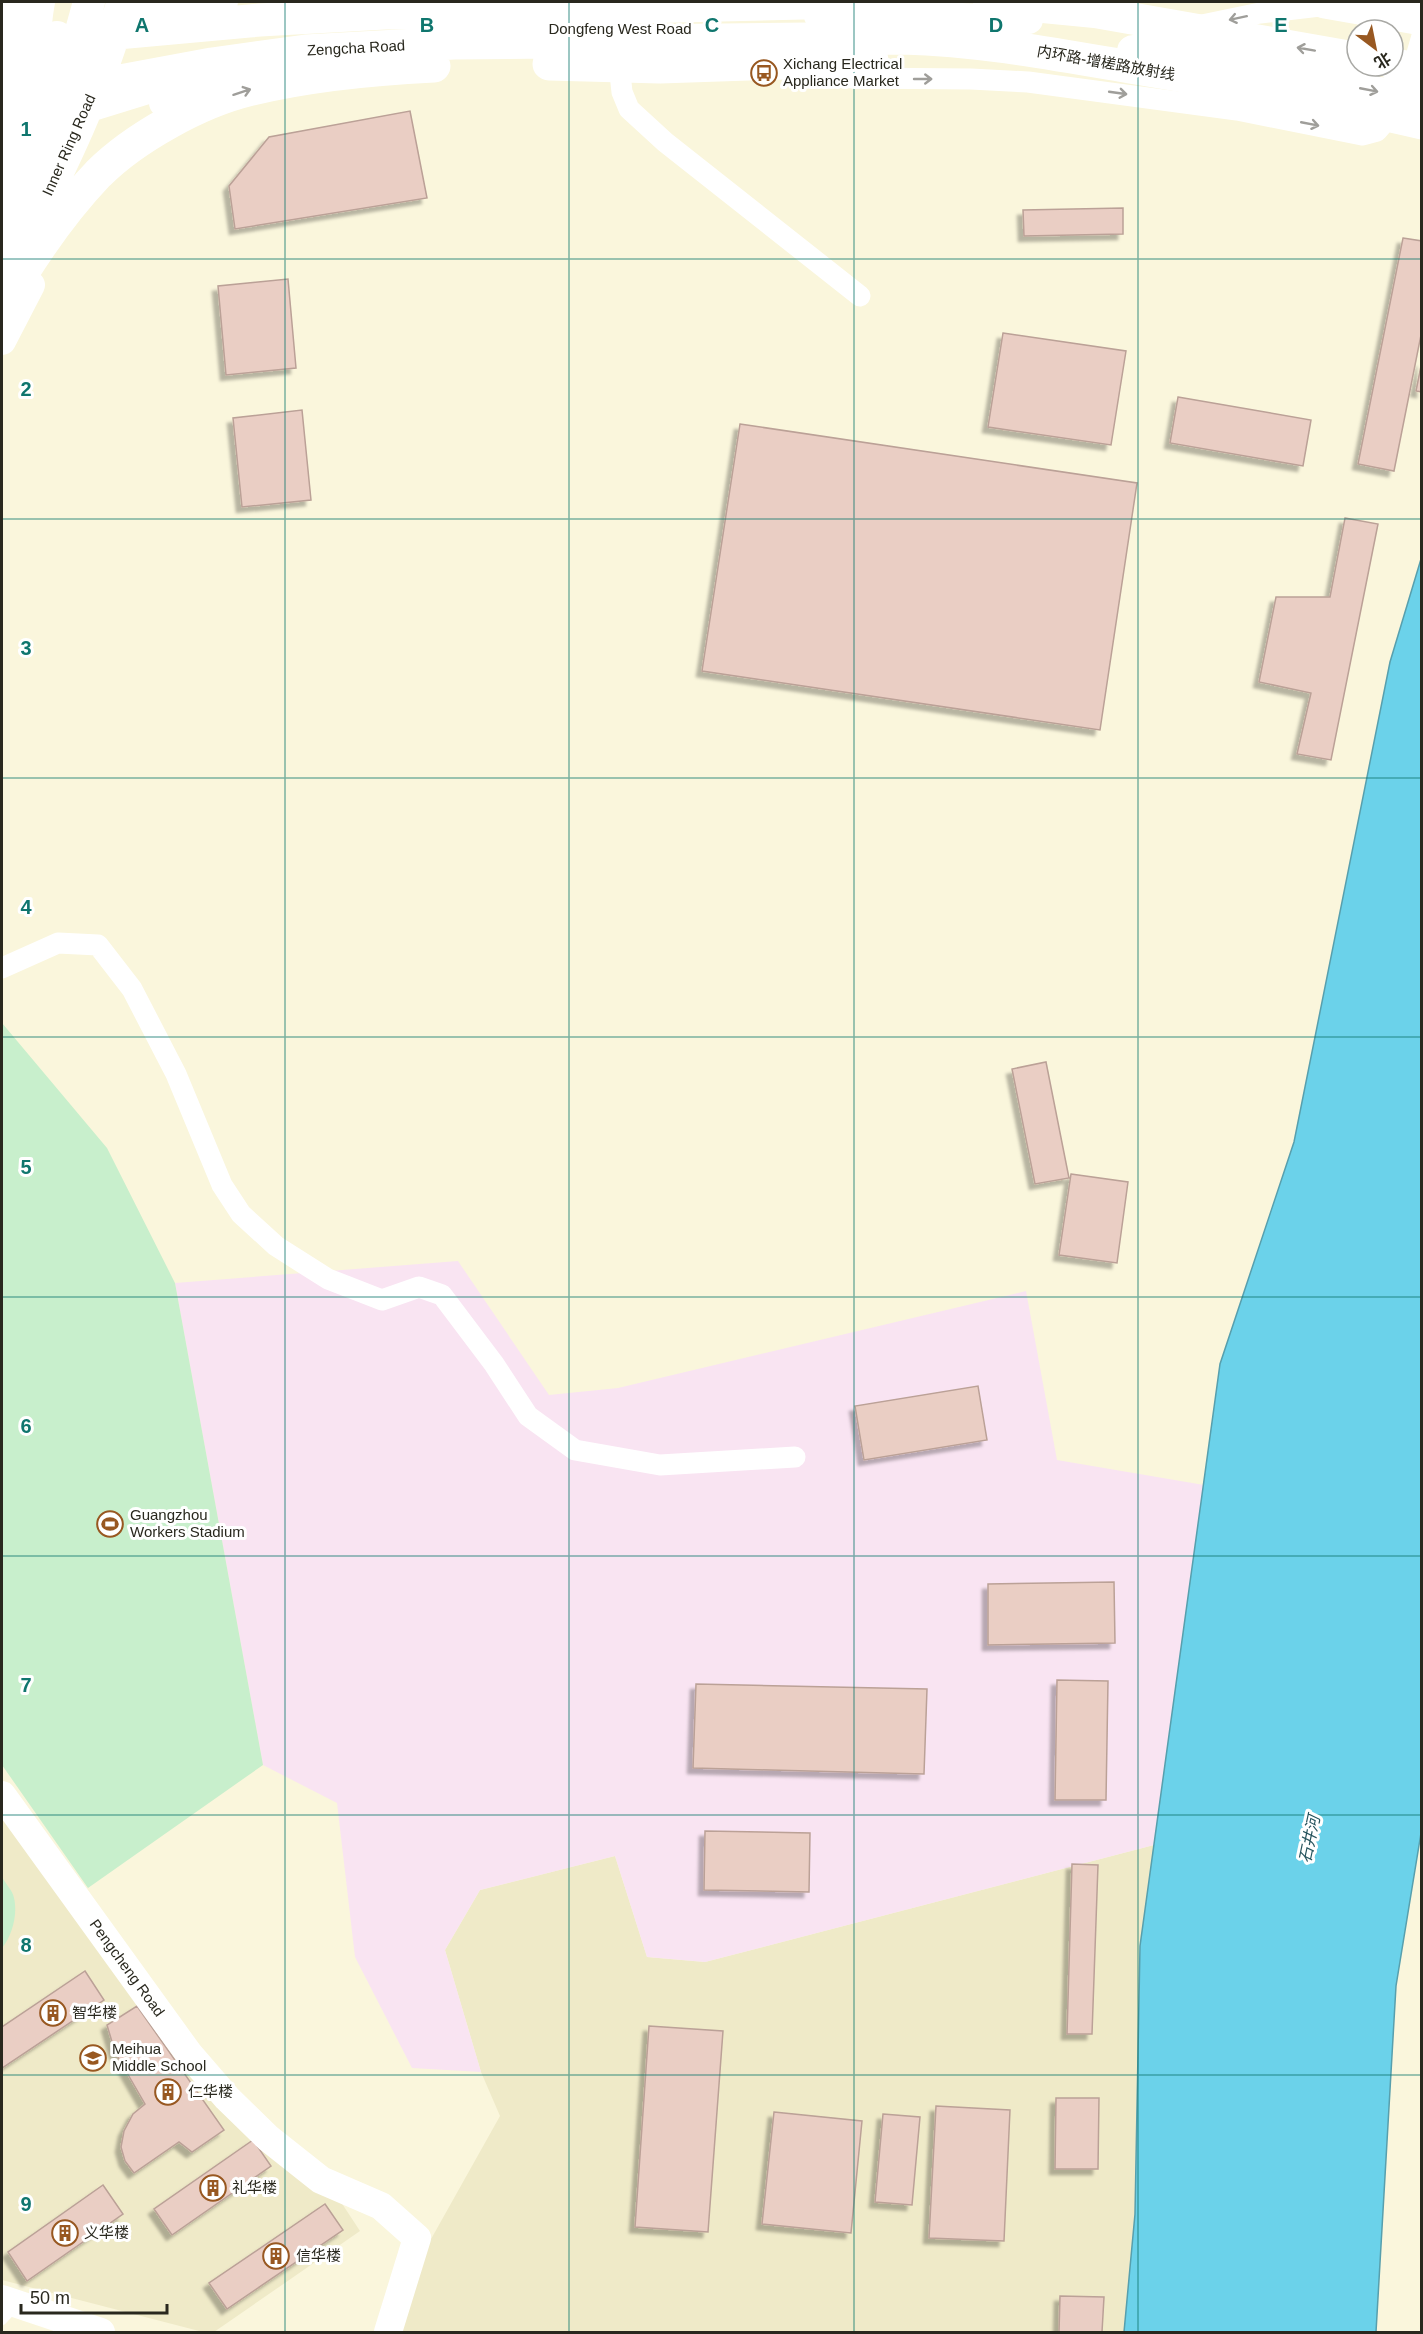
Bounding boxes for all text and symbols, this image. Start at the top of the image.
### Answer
one-way arrow [1229,13,1249,24]
text: A [135,14,149,36]
text: B [420,14,434,36]
text: C [705,14,719,36]
text: D [989,14,1003,36]
text: E [1274,14,1288,36]
north arrow [1345,18,1405,78]
street label: Dongfeng West Road [548,20,692,37]
street label: Zengcha Road [306,36,406,59]
street label: 内环路-增槎路放射线 [1036,42,1176,83]
one-way arrow [1297,43,1316,54]
text: 北 [1371,49,1394,72]
place label: Xichang Electrical Appliance Market [783,55,902,89]
bus stop icon: Xichang Electrical Appliance Market [749,58,779,88]
one-way arrow [913,73,933,85]
one-way arrow [1359,85,1378,96]
one-way arrow [232,86,251,97]
one-way arrow [1107,88,1127,99]
street label: Inner Ring Road [39,91,99,198]
text: 1 [20,118,32,140]
one-way arrow [1300,119,1319,130]
text: 2 [20,378,32,400]
text: 3 [20,637,32,659]
text: 4 [20,896,32,918]
text: 5 [20,1156,32,1178]
text: 6 [20,1415,32,1437]
place label: Guangzhou Workers Stadium [130,1506,245,1540]
sports icon: Guangzhou Workers Stadium [95,1509,125,1539]
text: 7 [20,1674,32,1696]
water label: 石井河 [1296,1811,1323,1864]
street label: Pengcheng Road [86,1916,168,2020]
text: 8 [20,1934,32,1956]
building icon: 智华楼 [38,1998,68,2028]
place label: 智华楼 [72,2004,117,2021]
place label: Meihua Middle School [112,2040,206,2074]
school or university icon: Meihua Middle School [78,2043,108,2073]
building icon: 仁华楼 [153,2077,183,2107]
place label: 仁华楼 [188,2083,233,2100]
building icon: 礼华楼 [198,2173,228,2203]
place label: 礼华楼 [232,2179,277,2196]
text: 9 [20,2193,32,2215]
building icon: 义华楼 [50,2218,80,2248]
place label: 义华楼 [84,2224,129,2241]
building icon: 信华楼 [261,2241,291,2271]
place label: 信华楼 [296,2247,341,2264]
scale bar [21,2277,166,2315]
text: 50 m [30,2288,70,2308]

